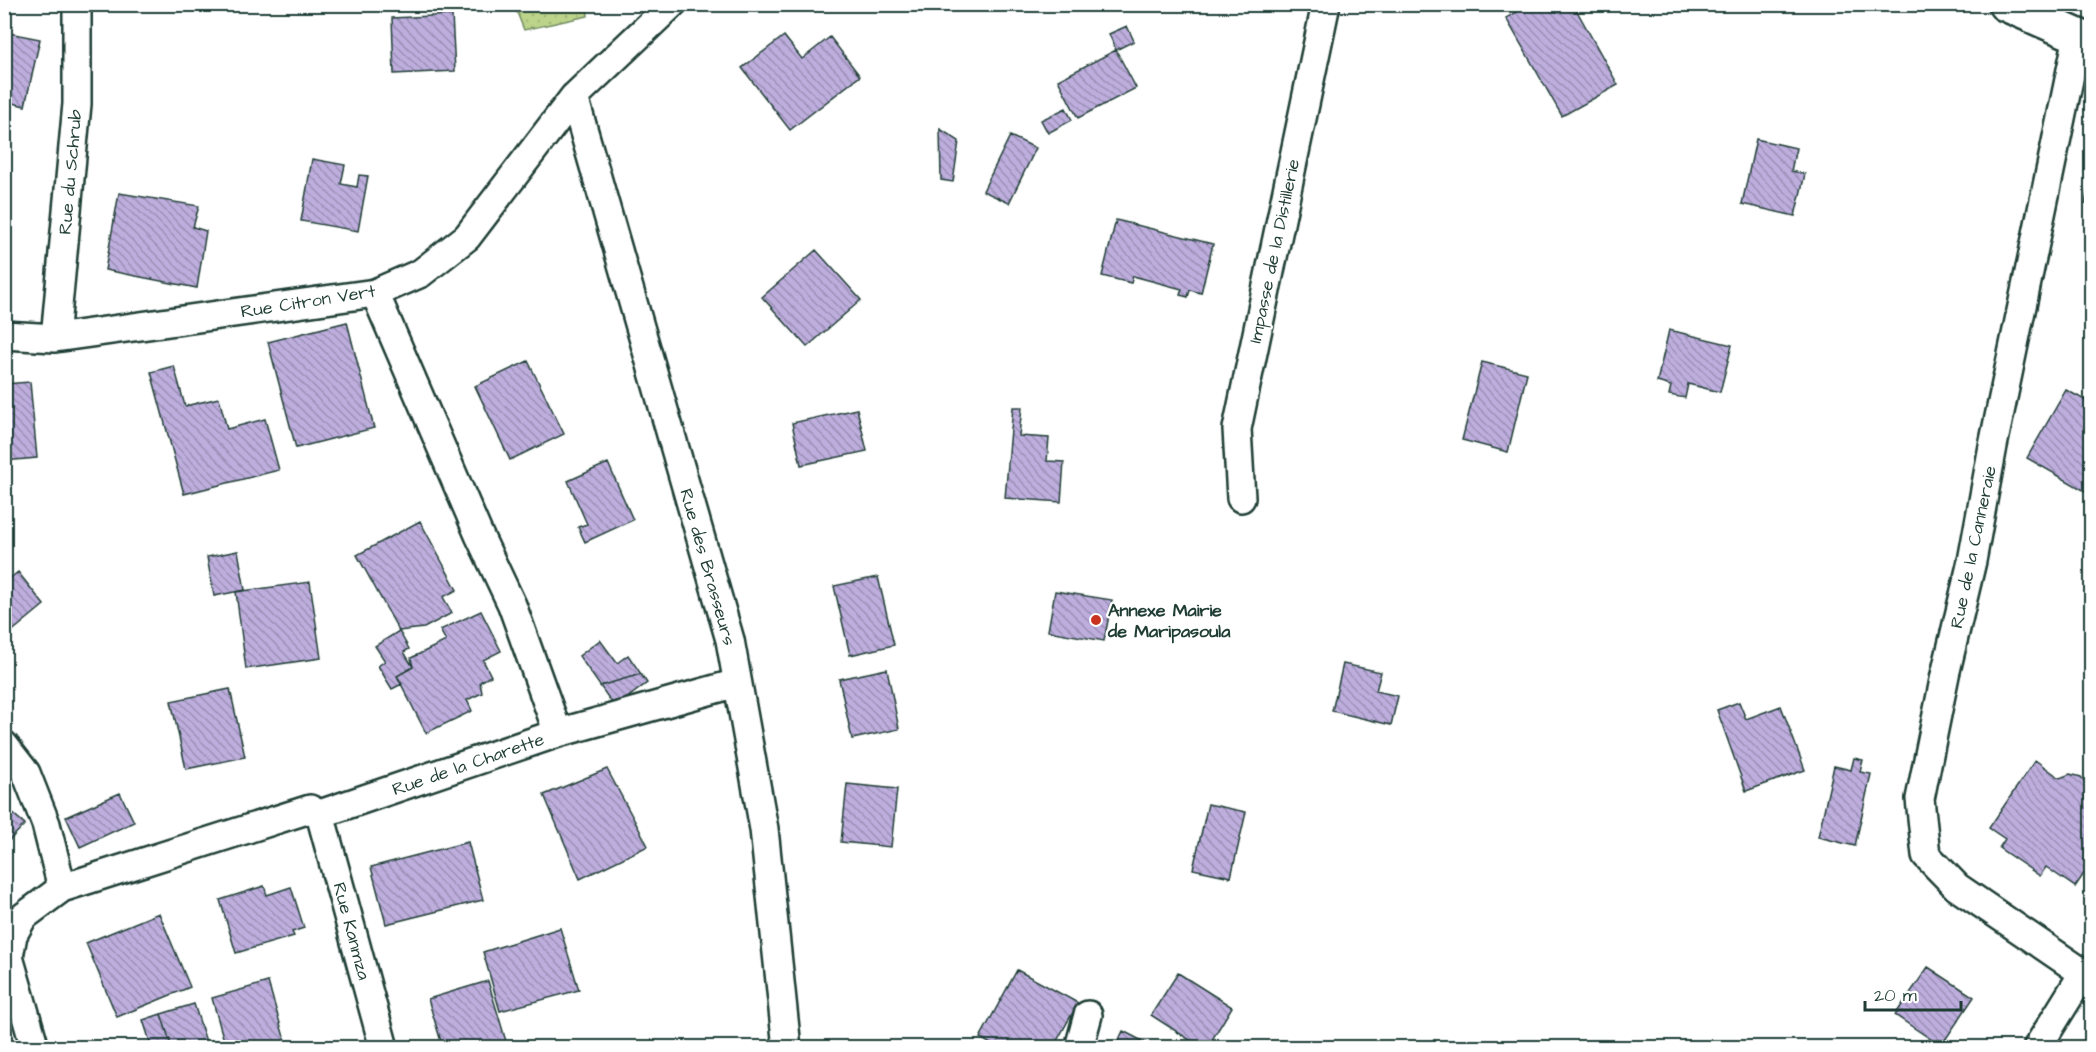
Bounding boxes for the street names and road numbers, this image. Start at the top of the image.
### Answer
street label: Rue du Schrub [53,108,88,236]
street label: Impasse de la Distillerie [1243,157,1306,345]
street label: Rue Citron Vert [239,278,378,324]
street label: Rue de la Canneraie [1944,463,2003,631]
street label: Rue des Brasseurs [673,486,742,648]
street label: Rue de la Charette [389,727,548,802]
street label: Rue Kanmza [326,880,377,983]

